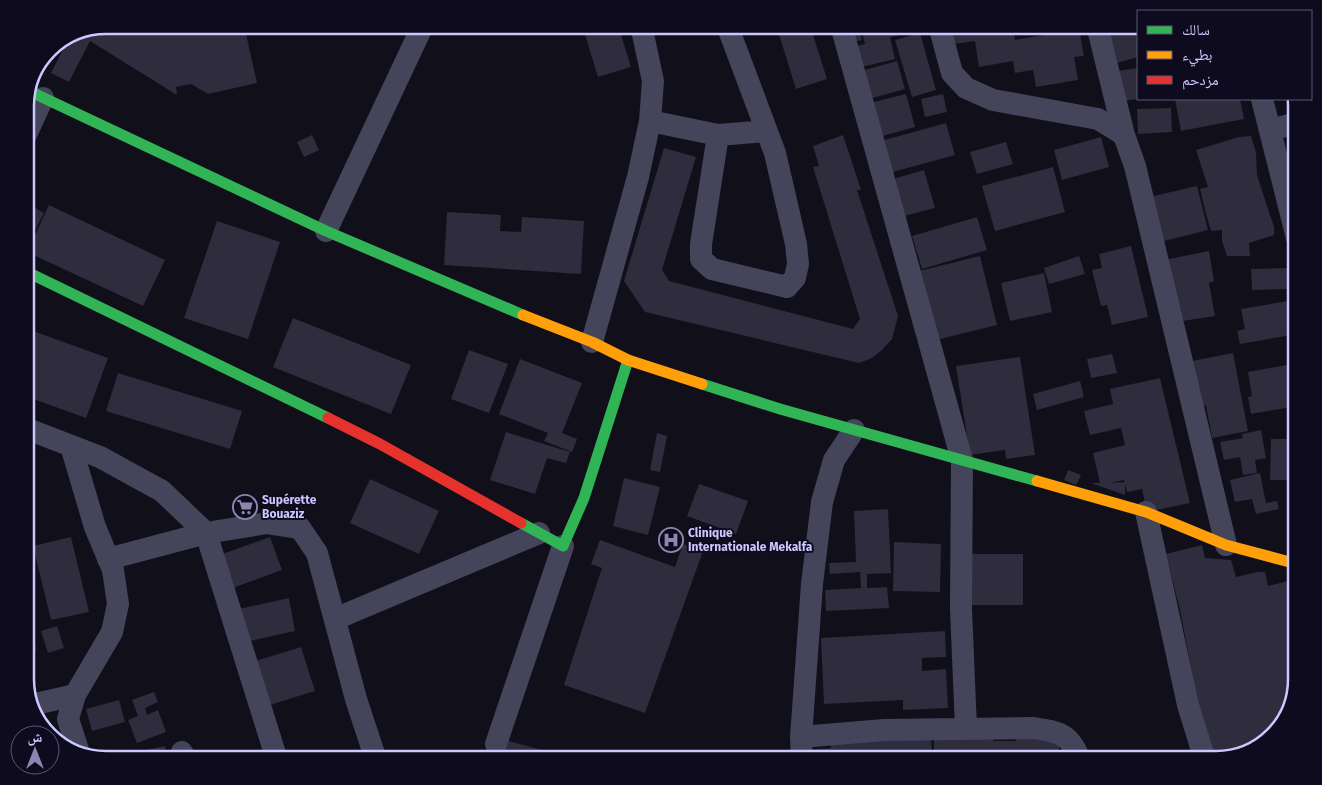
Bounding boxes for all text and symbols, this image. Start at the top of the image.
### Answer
legend [1137,10,1312,100]
text: سالك [1182,21,1210,39]
text: بطيء [1182,46,1212,67]
text: مزدحم [1182,71,1219,90]
place label: Supérette Bouaziz [262,493,317,521]
supermarket icon: Supérette Bouaziz [232,494,258,520]
place label: Clinique Internationale Mekalfa [688,526,813,554]
hospital icon: Clinique Internationale Mekalfa [658,527,684,553]
north arrow [10,725,60,775]
text: ش [28,729,43,746]

